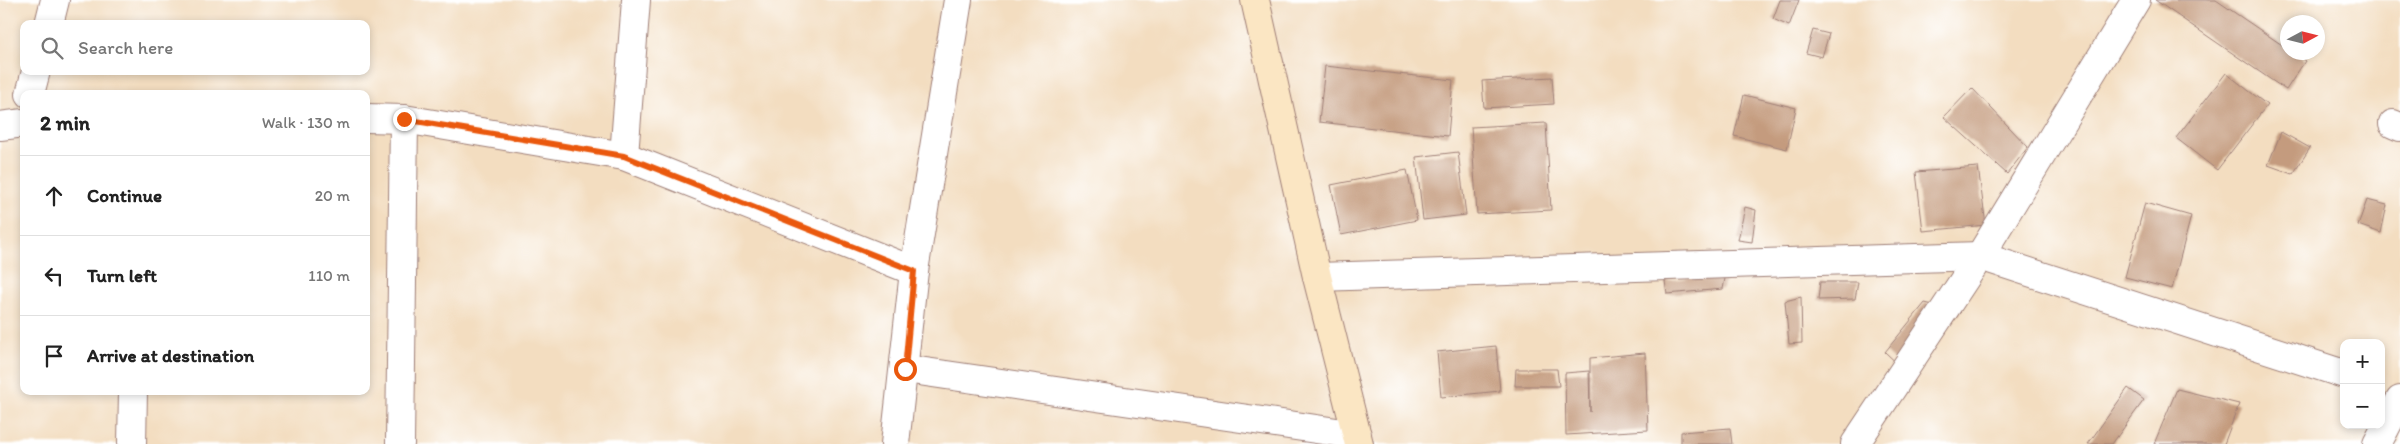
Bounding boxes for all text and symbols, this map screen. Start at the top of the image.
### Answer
north arrow [2280,15,2325,60]
search box [20,20,370,75]
icon: search [38,34,66,62]
text: Search here [78,36,173,59]
route end [393,108,416,131]
text: 2 min [40,110,90,135]
text: Walk · 130 m [262,113,350,132]
icon: ahead [40,182,68,210]
text: Continue [87,184,162,207]
text: 20 m [315,186,350,205]
icon: left [40,262,68,290]
text: Turn left [87,264,157,287]
text: 110 m [308,266,350,285]
map controls [2340,339,2385,429]
button: + [2340,339,2385,384]
icon: arrive [40,342,68,370]
text: Arrive at destination [87,344,254,367]
route start [894,358,917,381]
button: − [2340,384,2385,429]

